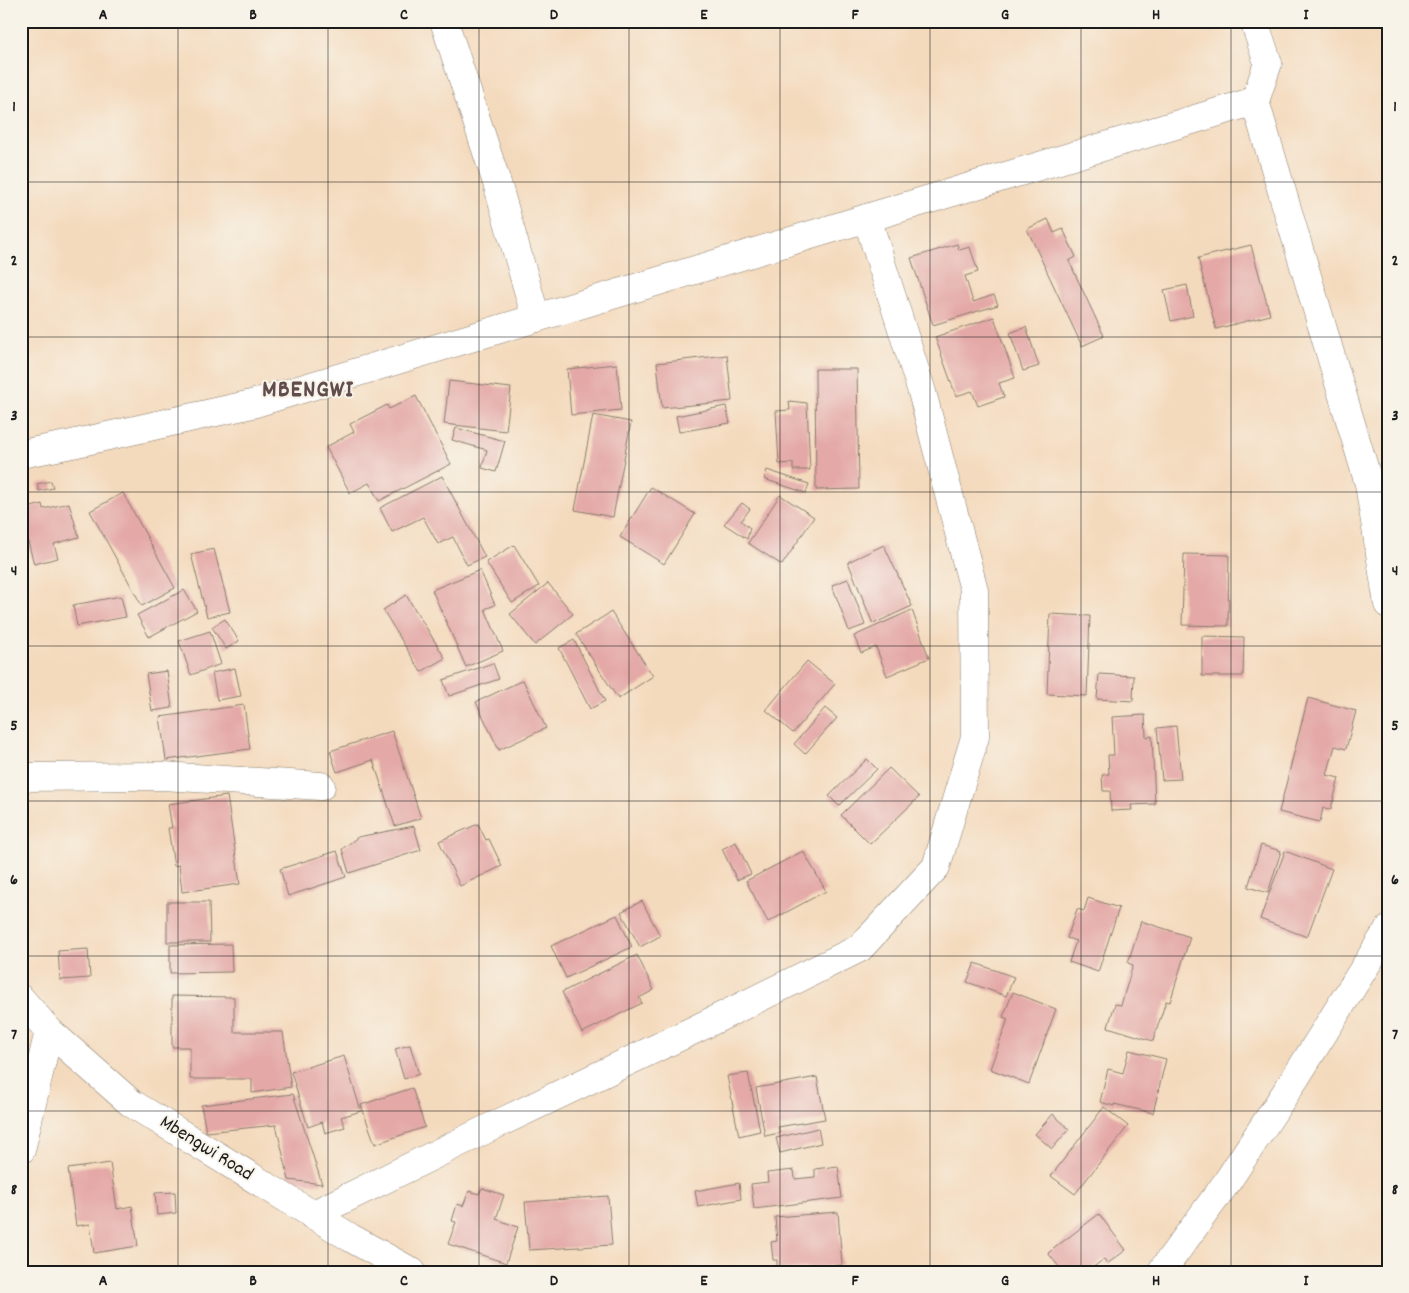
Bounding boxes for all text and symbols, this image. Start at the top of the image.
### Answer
text: A [99,4,108,27]
text: B [249,4,257,27]
text: C [400,4,408,27]
text: D [550,4,559,27]
text: E [700,4,708,27]
text: F [851,4,859,27]
text: G [1001,4,1009,27]
text: H [1152,4,1160,27]
text: I [1304,4,1310,27]
text: 1 [12,96,16,119]
text: 1 [1393,96,1397,119]
text: 2 [11,250,18,273]
text: 2 [1392,250,1399,273]
district label: MBENGWI [262,373,354,409]
text: 3 [10,405,18,428]
text: 3 [1391,405,1399,428]
text: 4 [11,560,17,583]
text: 4 [1392,560,1398,583]
text: 5 [10,715,18,738]
text: 5 [1391,715,1399,738]
text: 6 [10,869,18,892]
text: 6 [1391,869,1399,892]
text: 7 [11,1024,17,1047]
text: 7 [1392,1024,1398,1047]
street label: Mbengwi Road [154,1109,258,1189]
text: 8 [11,1179,18,1202]
text: 8 [1392,1179,1399,1202]
text: A [99,1270,108,1293]
text: B [249,1270,257,1293]
text: C [400,1270,408,1293]
text: D [550,1270,559,1293]
text: E [700,1270,708,1293]
text: F [851,1270,859,1293]
text: G [1001,1270,1009,1293]
text: H [1152,1270,1160,1293]
text: I [1304,1270,1310,1293]

